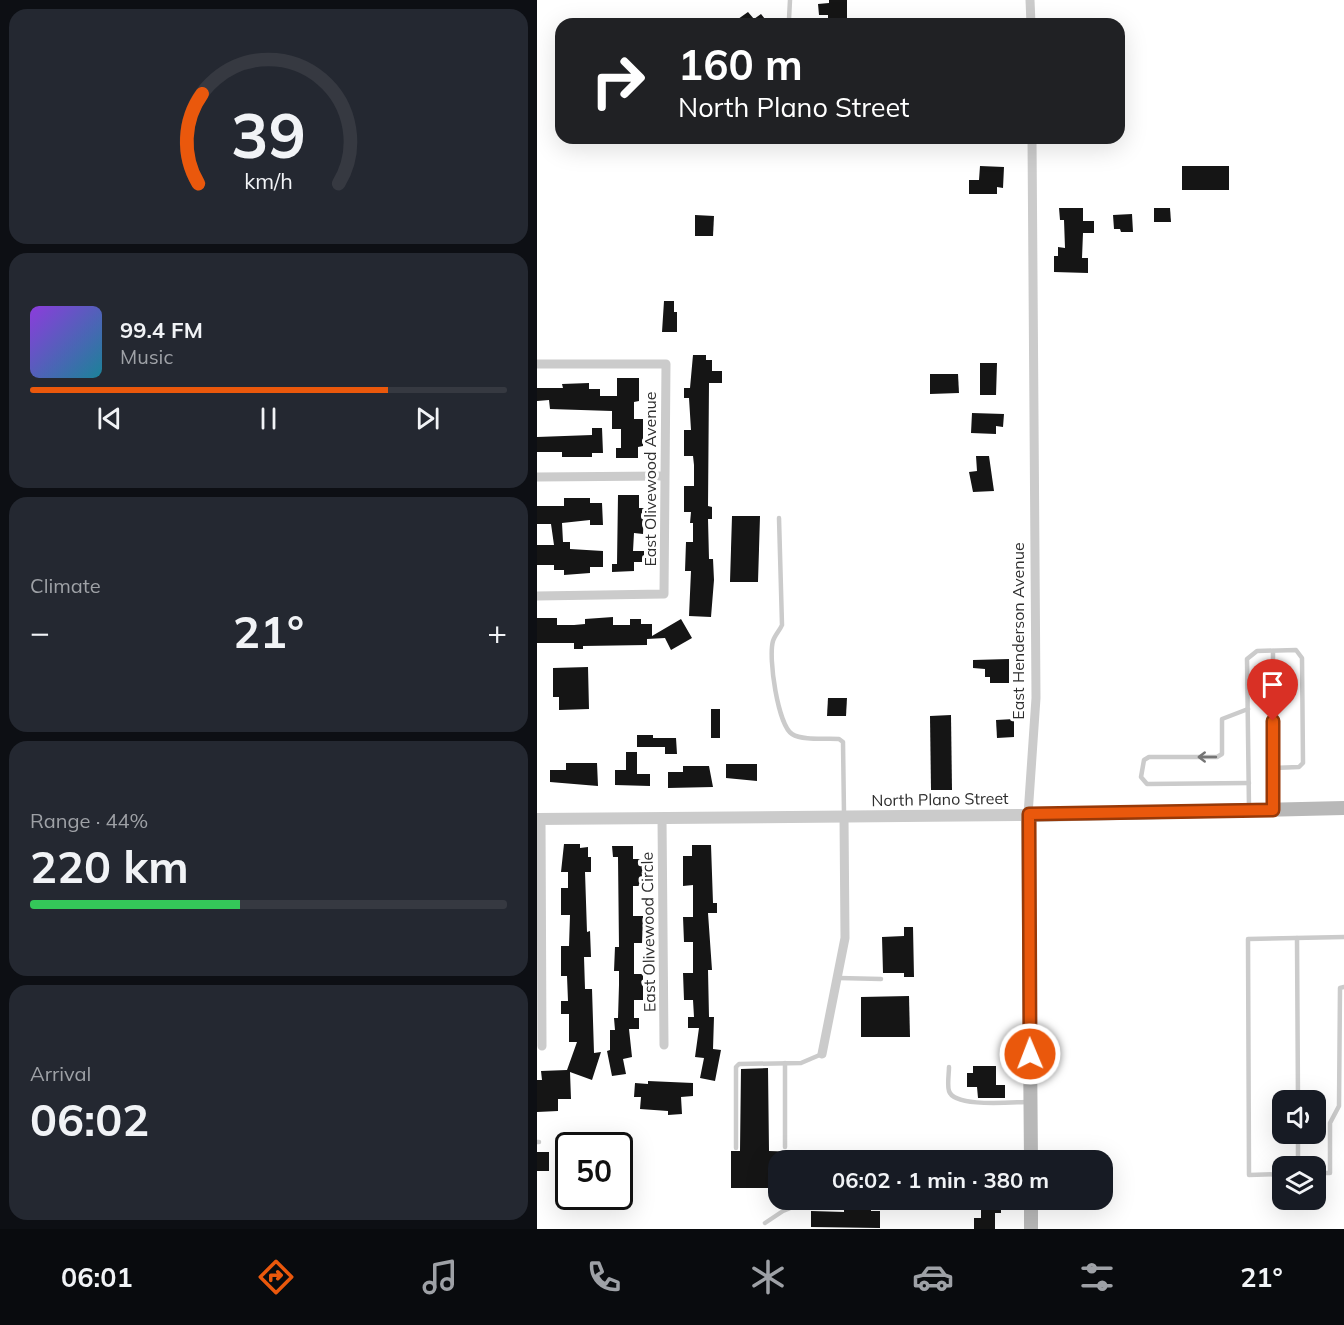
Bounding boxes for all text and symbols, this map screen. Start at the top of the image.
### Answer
text: 160 m [678,38,803,91]
icon: right [579,42,657,120]
text: North Plano Street [678,90,910,124]
text: 39 [231,95,306,174]
text: km/h [244,167,293,194]
text: 99.4 FM [120,316,203,344]
text: Music [120,344,173,369]
street label: East Olivewood Avenue [640,391,660,567]
icon: previous [93,402,126,435]
icon: pause [252,402,285,435]
icon: next [411,402,444,435]
street label: East Henderson Avenue [1008,542,1028,720]
text: Climate [30,573,101,598]
text: 21° [233,603,304,659]
text: − [30,611,50,652]
text: + [487,611,507,652]
pin [1247,659,1298,721]
icon: arrive [1256,668,1289,701]
one-way arrow [1198,751,1217,763]
street label: North Plano Street [871,788,1009,810]
text: Range · 44% [30,808,148,833]
text: 220 km [30,838,189,894]
street label: East Olivewood Circle [637,852,659,1012]
position arrow [998,1022,1062,1086]
text: Arrival [30,1061,91,1086]
map controls [1272,1090,1326,1210]
button: sound [1272,1090,1326,1144]
text: 06:02 [30,1091,149,1147]
speed limit sign: 50 [555,1132,633,1210]
button: layers [1272,1156,1326,1210]
text: 06:02 · 1 min · 380 m [832,1166,1049,1194]
icon: directions [255,1256,297,1298]
icon: music [419,1256,461,1298]
icon: phone [583,1256,625,1298]
icon: climate [747,1256,789,1298]
icon: car [912,1256,954,1298]
icon: filters [1076,1256,1118,1298]
text: 06:01 [61,1260,133,1294]
text: 21° [1240,1260,1283,1294]

